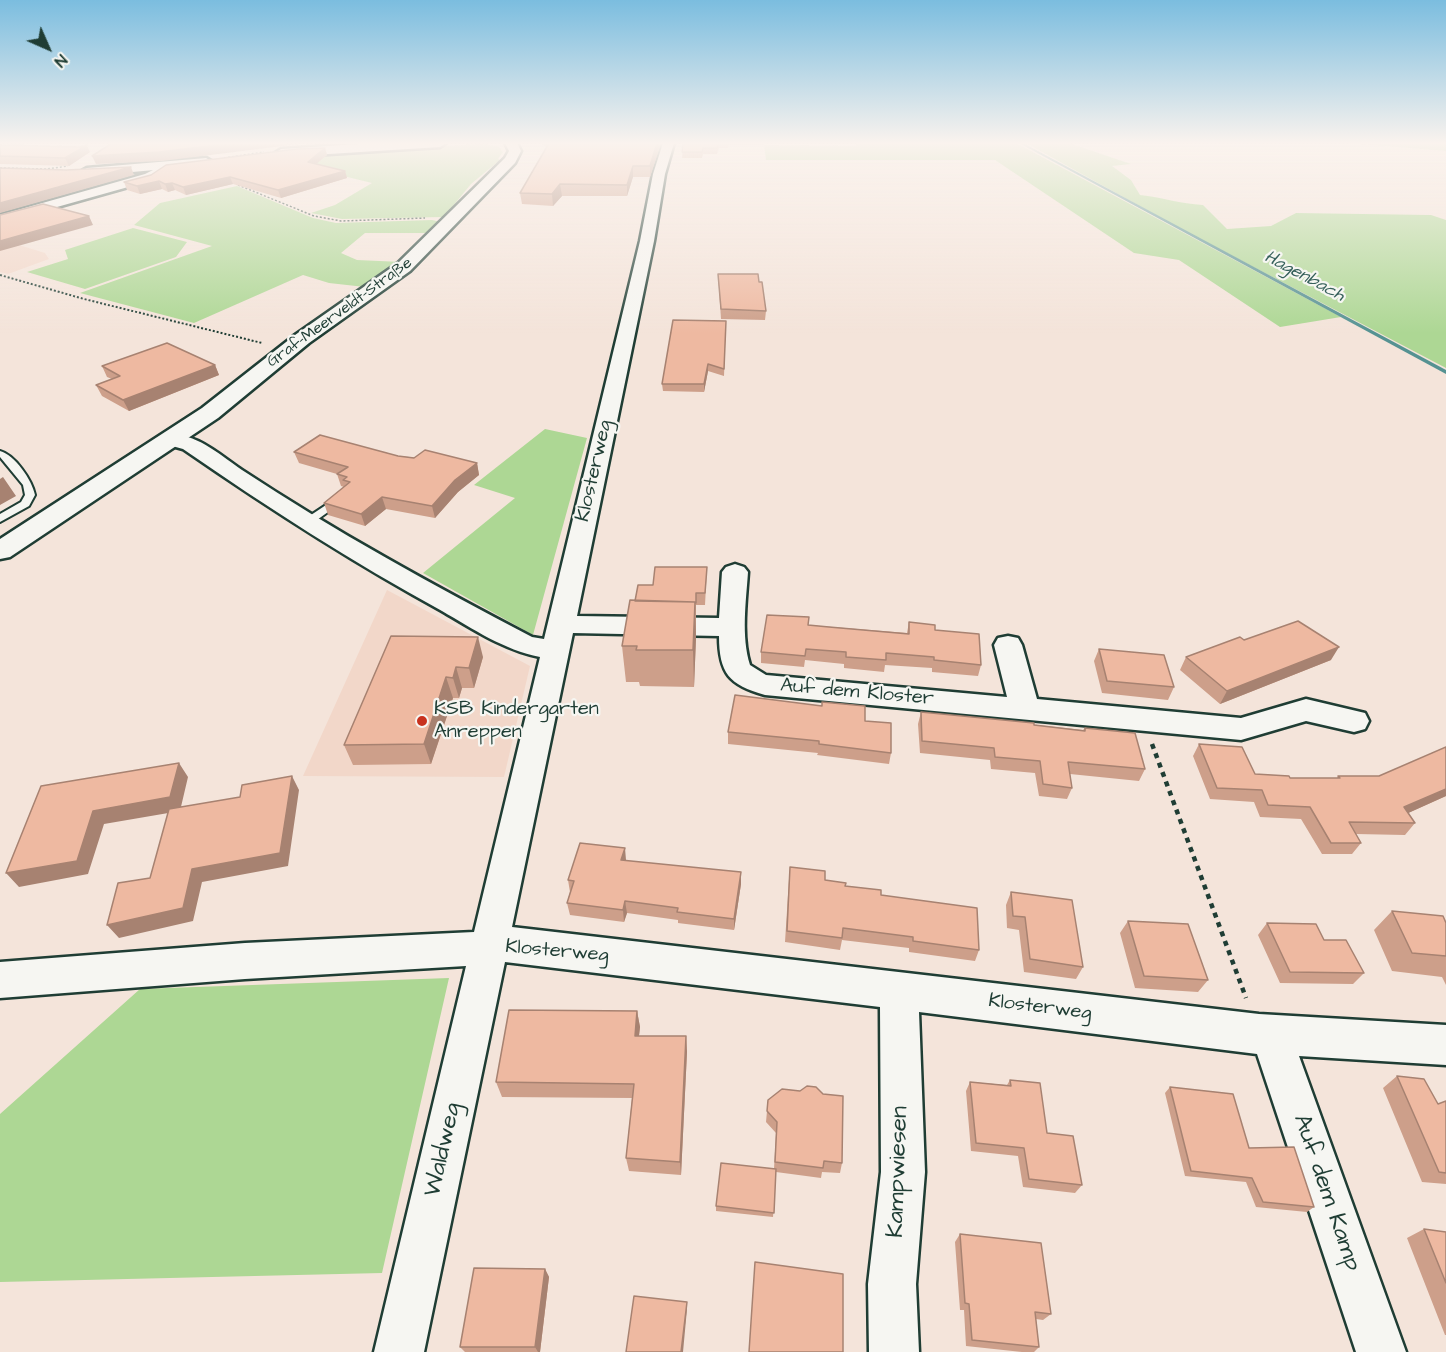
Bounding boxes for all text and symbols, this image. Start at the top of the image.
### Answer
north arrow [18,18,78,78]
text: N [49,49,72,72]
water label: Hagenbach [1260,247,1348,307]
street label: Graf-Meerveldt-Straße [264,254,416,372]
street label: Klosterweg [572,418,618,524]
street label: Auf dem Kloster [779,674,935,712]
place label: KSB Kindergarten Anreppen [434,698,599,745]
marker: KSB Kindergarten Anreppen [415,714,429,728]
street label: Klosterweg [504,936,610,968]
street label: Klosterweg [987,990,1093,1026]
street label: Waldweg [419,1100,469,1200]
street label: Kampwiesen [882,1106,916,1238]
street label: Auf dem Kamp [1286,1111,1366,1275]

